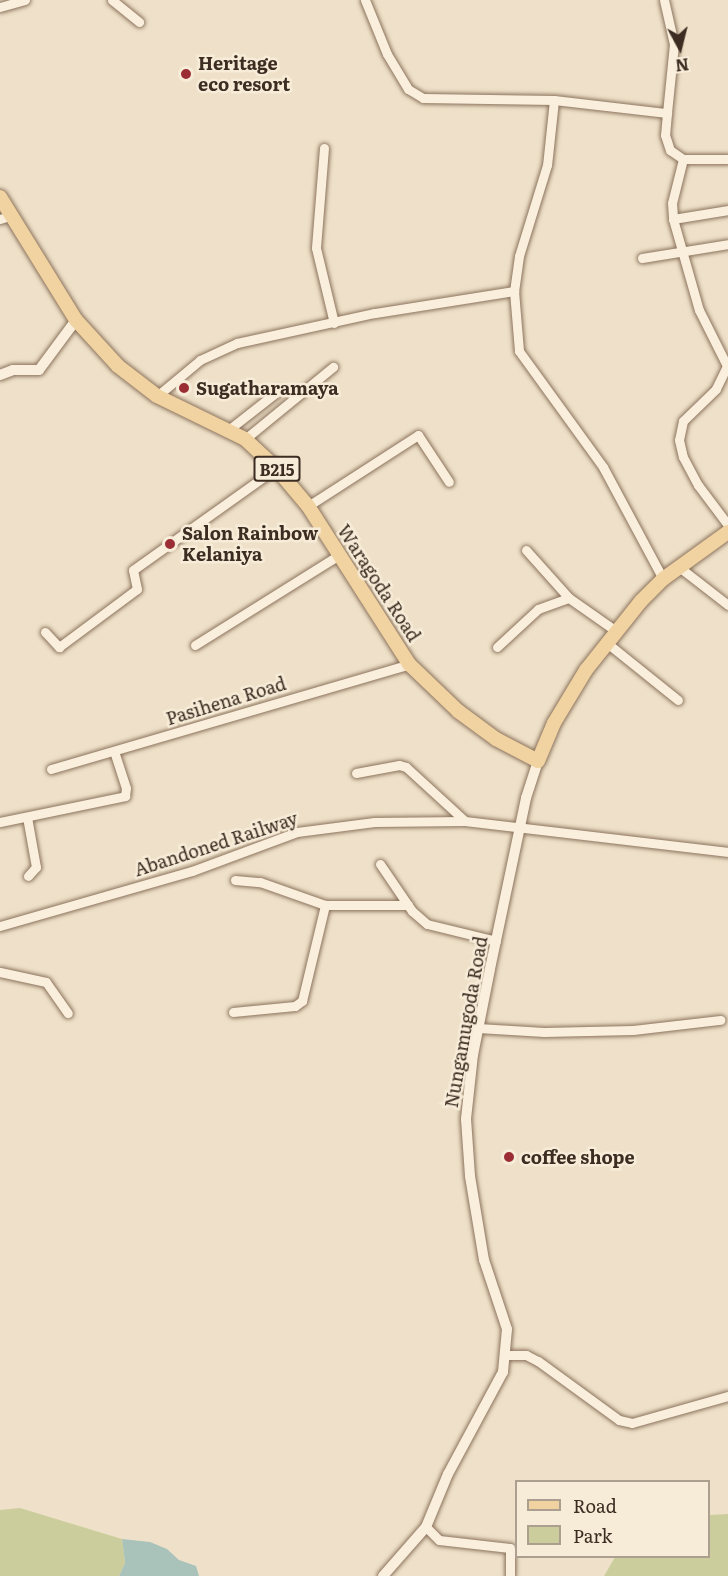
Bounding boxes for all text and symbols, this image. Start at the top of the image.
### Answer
north arrow [650,18,710,78]
place label: Heritage eco resort [198,53,290,96]
text: N [674,53,690,79]
marker: Heritage eco resort [179,67,193,81]
place label: Sugatharamaya [196,377,339,399]
marker: Sugatharamaya [177,381,191,395]
road number: B215 [253,456,301,482]
street label: Waragoda Road [333,520,425,646]
place label: Salon Rainbow Kelaniya [182,523,318,566]
marker: Salon Rainbow Kelaniya [163,537,177,551]
street label: Pasihena Road [163,672,289,730]
street label: Abandoned Railway [131,807,301,881]
street label: Nungamugoda Road [440,935,492,1109]
place label: coffee shope [521,1146,635,1168]
marker: coffee shope [502,1150,516,1164]
legend [515,1480,710,1558]
text: Road [573,1492,617,1519]
text: Park [573,1522,612,1549]

